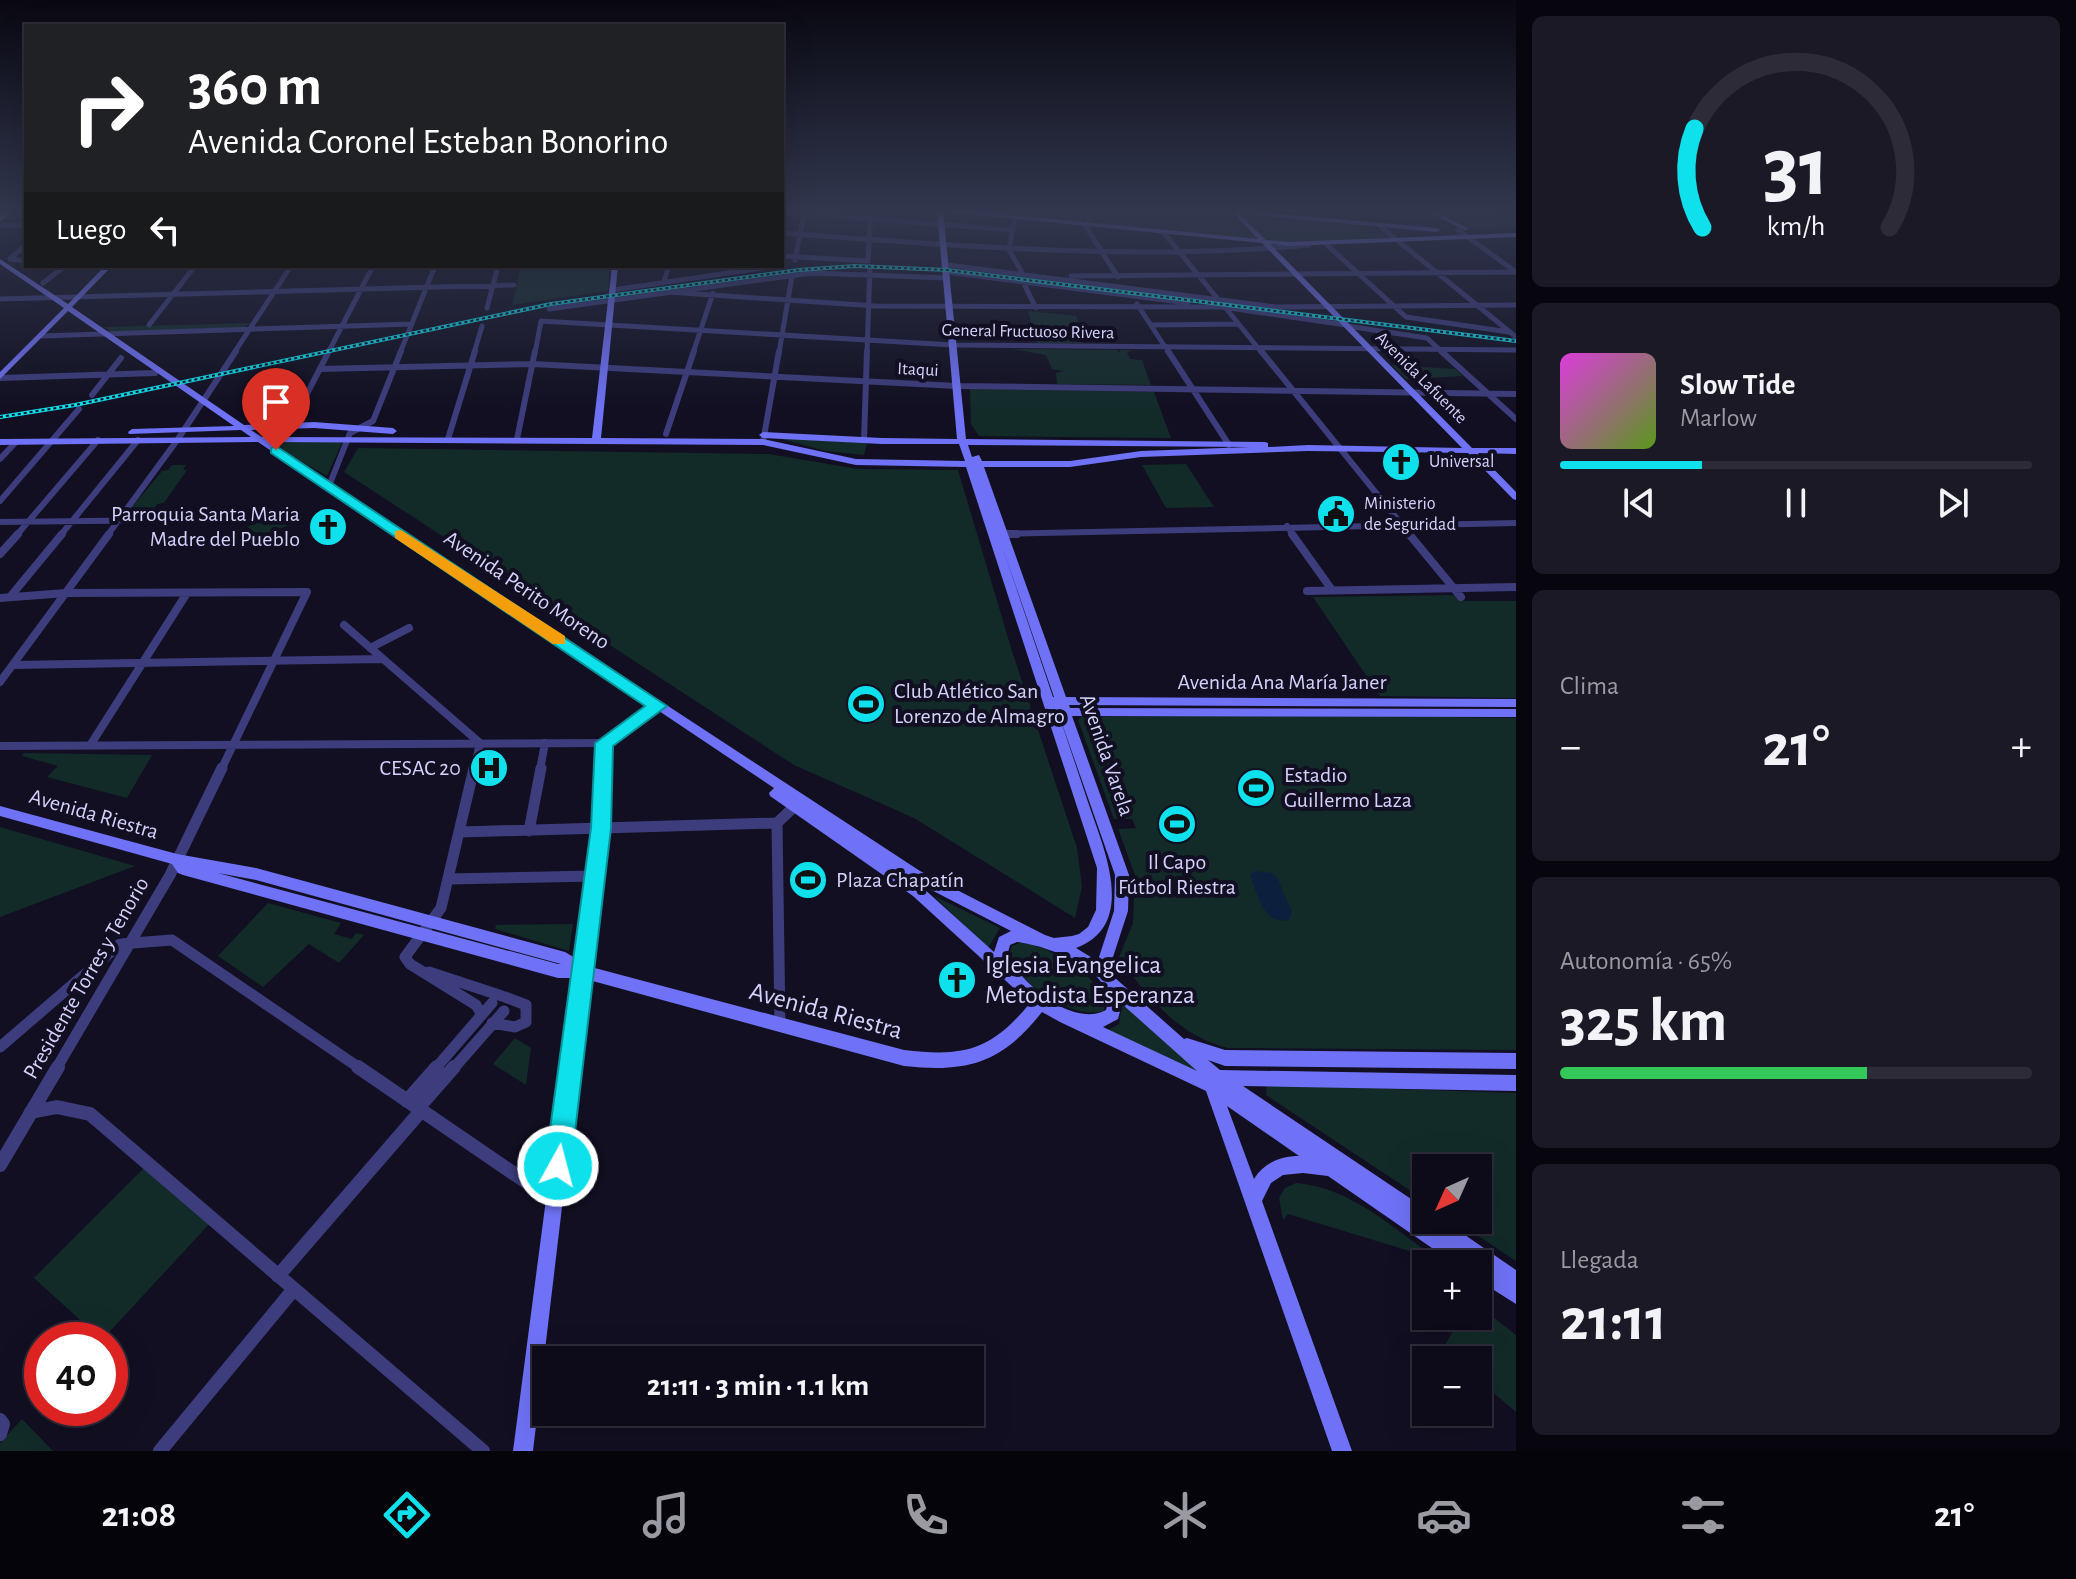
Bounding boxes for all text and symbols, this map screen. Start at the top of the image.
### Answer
icon: right [56,56,160,160]
text: 360 m [188,59,322,115]
text: Avenida Coronel Esteban Bonorino [188,124,669,160]
text: 31 [1763,126,1829,210]
icon: left [143,208,187,252]
text: km/h [1767,212,1825,241]
text: Luego [56,215,127,245]
street label: General Fructuoso Rivera [941,321,1115,343]
street label: Avenida Lafuente [1372,329,1470,427]
street label: Itaqui [897,360,939,380]
pin [242,368,310,450]
text: Slow Tide [1680,370,1795,400]
icon: arrive [254,380,298,424]
text: Marlow [1680,405,1757,431]
church icon: Universal [1380,441,1422,483]
place label: Universal [1429,453,1494,471]
icon: previous [1617,481,1661,525]
icon: pause [1774,481,1818,525]
icon: next [1931,481,1975,525]
public building icon: Ministerio de Seguridad [1315,493,1357,535]
place label: Ministerio de Seguridad [1364,495,1456,534]
place label: Parroquia Santa Maria Madre del Pueblo [111,503,300,550]
church icon: Parroquia Santa Maria Madre del Pueblo [307,506,349,548]
street label: Avenida Perito Moreno [440,527,614,653]
street label: Avenida Ana María Janer [1177,671,1387,693]
text: Clima [1560,673,1619,699]
place label: Club Atlético San Lorenzo de Almagro [894,680,1065,727]
sports icon: Club Atlético San Lorenzo de Almagro [845,683,887,725]
street label: Avenida Varela [1076,691,1138,819]
text: 21° [1762,717,1830,777]
text: − [1560,725,1581,769]
text: + [2011,725,2032,769]
hospital icon: CESAC 20 [468,747,510,789]
place label: CESAC 20 [379,757,461,779]
place label: Estadio Guillermo Laza [1284,764,1412,811]
sports icon: Estadio Guillermo Laza [1235,767,1277,809]
street label: Avenida Riestra [27,785,161,843]
sports icon: Il Capo Fútbol Riestra [1156,803,1198,845]
place label: Il Capo Fútbol Riestra [1118,851,1236,898]
sports icon: Plaza Chapatín [787,859,829,901]
place label: Plaza Chapatín [836,869,964,891]
street label: Presidente Torres y Tenorio [19,873,153,1083]
text: Autonomía · 65% [1560,948,1732,974]
place label: Iglesia Evangelica Metodista Esperanza [985,952,1195,1008]
church icon: Iglesia Evangelica Metodista Esperanza [936,959,978,1001]
street label: Avenida Riestra [747,978,905,1044]
text: 325 km [1560,992,1727,1052]
position arrow [516,1124,600,1208]
north arrow [1412,1154,1492,1234]
map controls [1412,1154,1492,1426]
text: Llegada [1560,1247,1639,1273]
button: + [1412,1250,1492,1330]
text: 21:11 [1560,1291,1667,1351]
speed limit sign: 40 [24,1322,128,1426]
button: − [1412,1346,1492,1426]
text: 21:11 · 3 min · 1.1 km [647,1371,869,1401]
icon: directions [379,1487,435,1543]
icon: music [638,1487,694,1543]
icon: phone [898,1487,954,1543]
icon: climate [1157,1487,1213,1543]
icon: car [1416,1487,1472,1543]
icon: filters [1675,1487,1731,1543]
text: 21:08 [102,1497,176,1533]
text: 21° [1934,1497,1974,1533]

